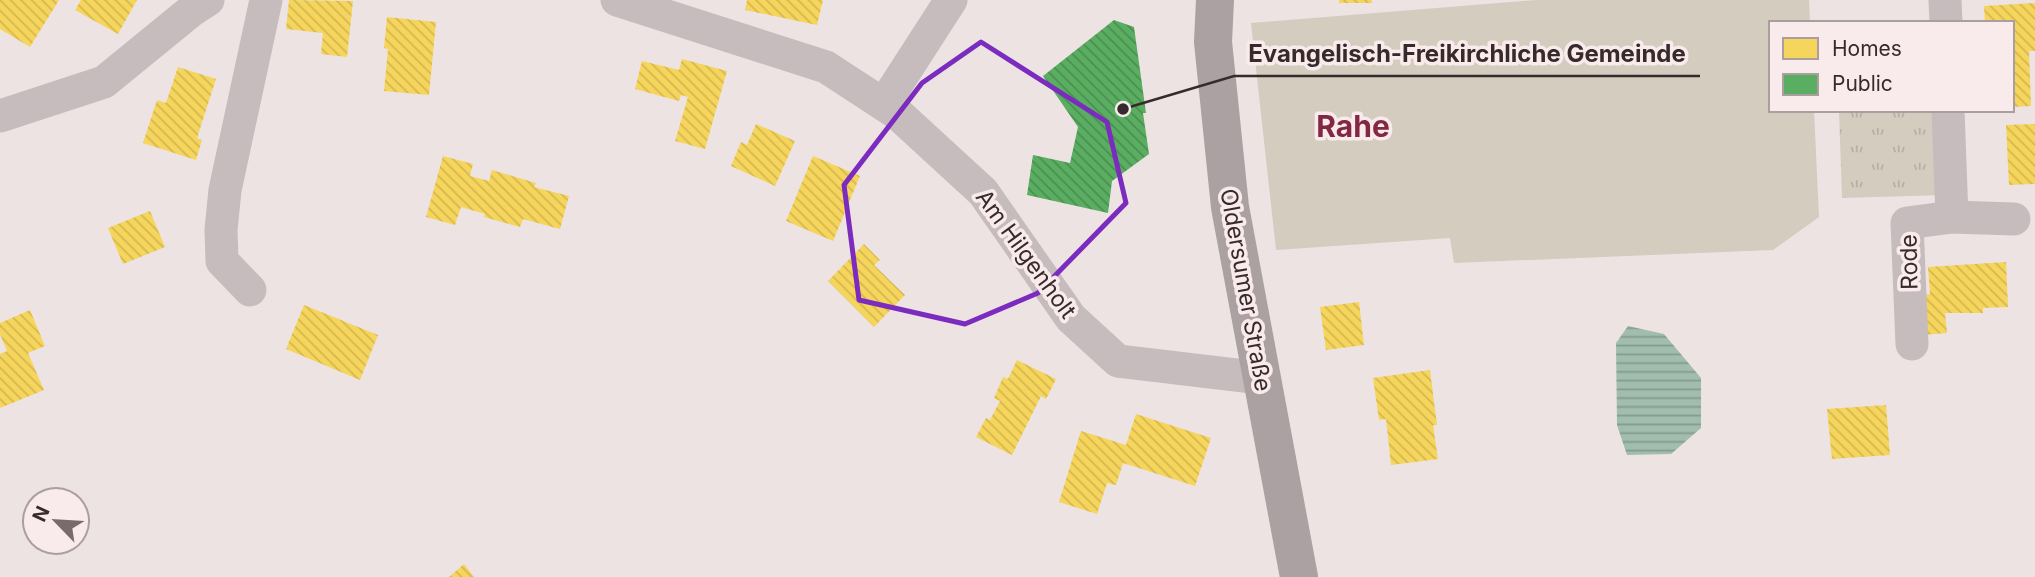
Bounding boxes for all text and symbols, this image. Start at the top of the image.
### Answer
legend [1769,21,2014,112]
callout: Evangelisch-Freikirchliche Gemeinde [1234,31,1700,76]
text: Homes [1832,36,1902,61]
text: Evangelisch-Freikirchliche Gemeinde [1248,39,1686,68]
text: Public [1832,71,1893,96]
district label: Rahe [1316,108,1390,144]
street label: Am Hilgenholt [970,184,1082,324]
street label: Oldersumer Straße [1214,187,1278,393]
street label: Rode [1895,234,1923,290]
north arrow [21,486,91,556]
text: N [28,503,55,525]

